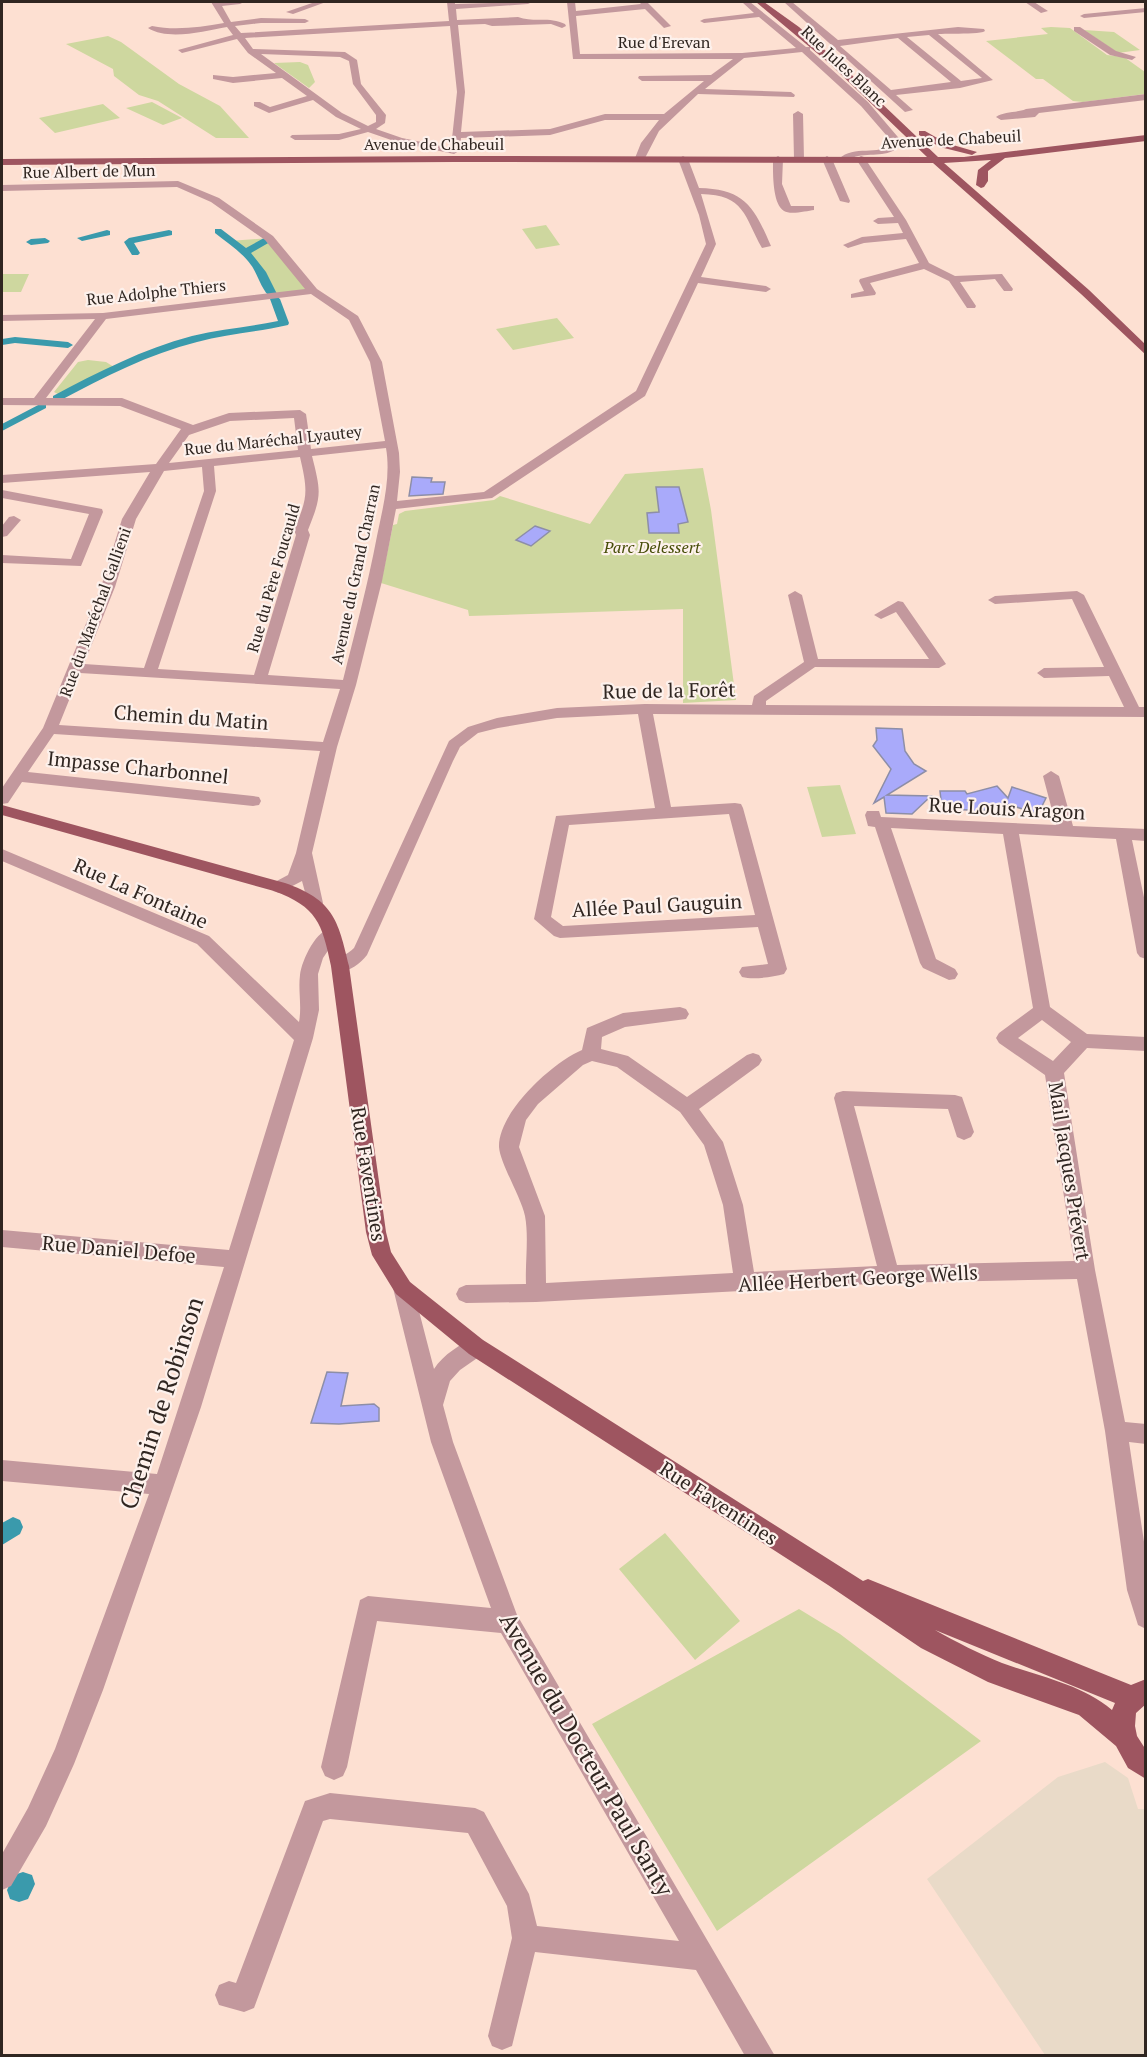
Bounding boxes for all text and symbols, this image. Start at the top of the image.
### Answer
street label: Rue Jules Blanc [797,21,891,111]
street label: Rue d'Erevan [618,31,711,53]
street label: Avenue de Chabeuil [880,124,1022,154]
street label: Avenue de Chabeuil [364,133,504,155]
street label: Rue Albert de Mun [22,159,156,183]
street label: Rue Adolphe Thiers [85,274,227,310]
street label: Rue du Maréchal Lyautey [183,420,364,460]
street label: Avenue du Grand Charran [325,482,385,666]
street label: Rue du Père Foucauld [241,501,305,655]
street label: Rue du Maréchal Gallieni [54,524,136,700]
park label: Parc Delessert [603,536,701,558]
street label: Rue de la Forêt [602,675,736,705]
street label: Chemin du Matin [113,698,269,736]
street label: Impasse Charbonnel [46,744,230,790]
street label: Rue Louis Aragon [928,790,1086,826]
street label: Rue La Fontaine [70,851,212,935]
street label: Allée Paul Gauguin [571,887,743,923]
street label: Mail Jacques Prévert [1043,1080,1098,1263]
street label: Rue Faventines [345,1105,393,1243]
street label: Rue Daniel Defoe [41,1229,197,1269]
street label: Allée Herbert George Wells [737,1258,979,1298]
street label: Chemin de Robinson [112,1293,210,1513]
street label: Rue Faventines [655,1455,783,1551]
street label: Avenue du Docteur Paul Santy [493,1607,682,1902]

